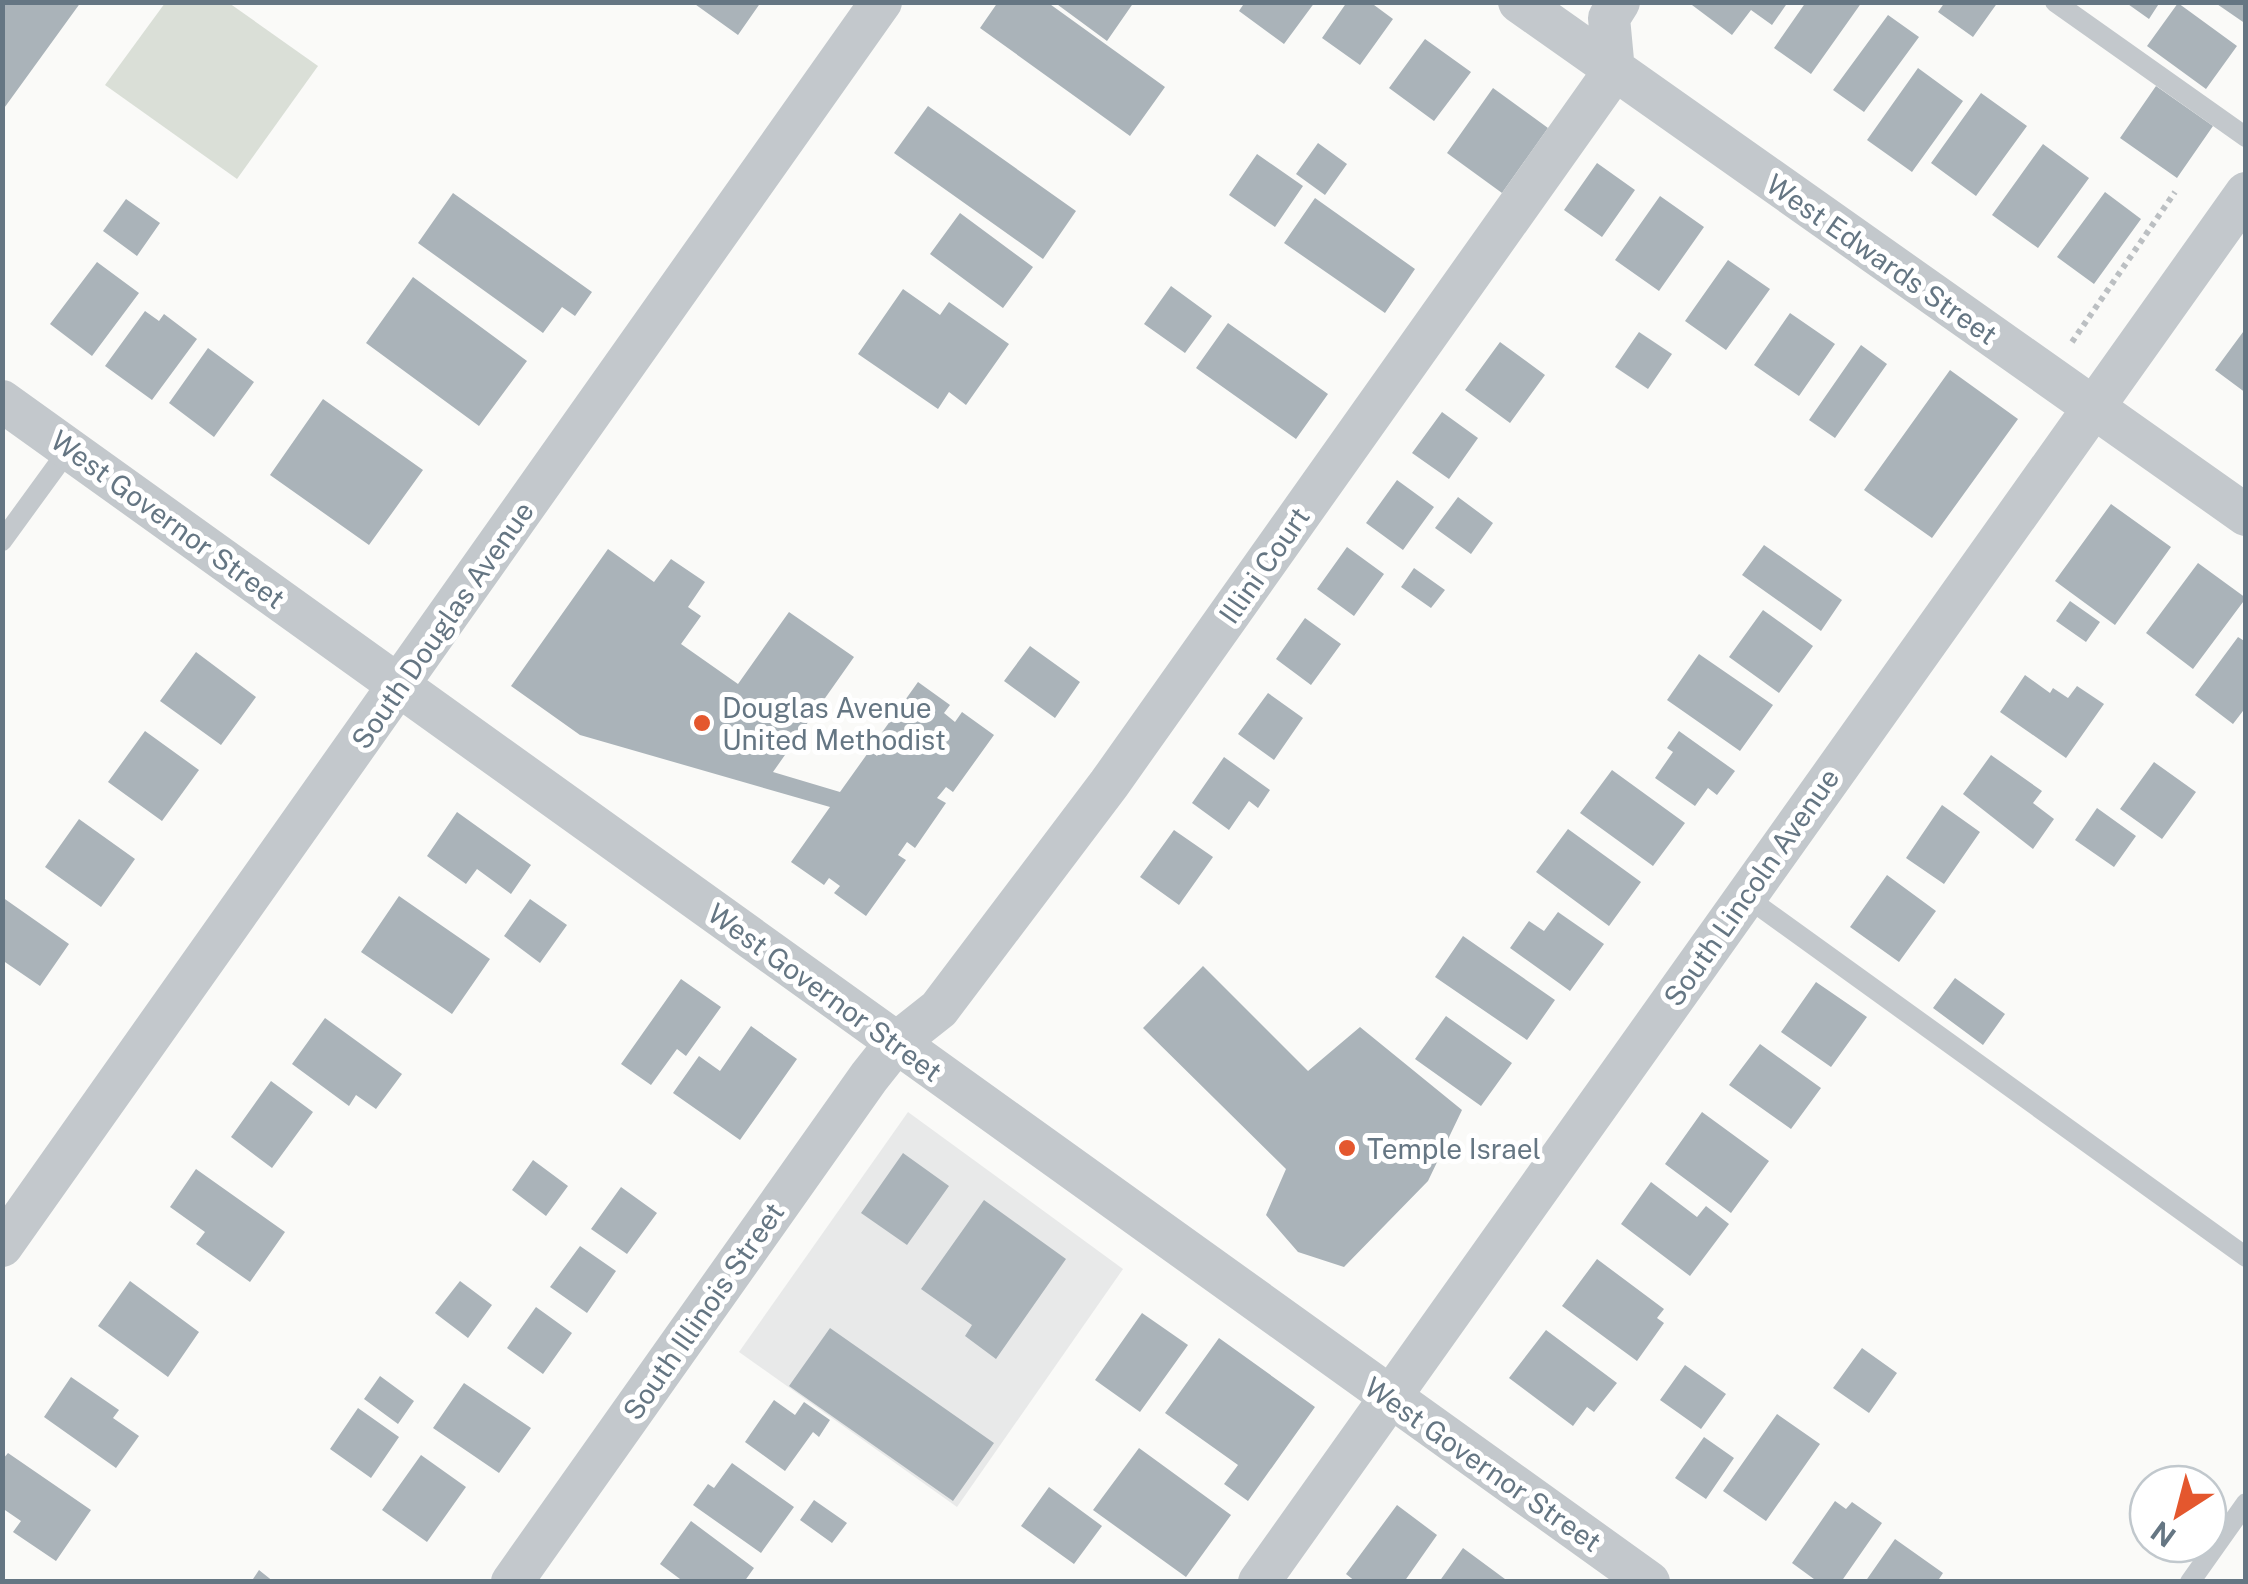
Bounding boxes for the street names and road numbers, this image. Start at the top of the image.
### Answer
street label: West Edwards Street [1760,167,2004,351]
street label: West Governor Street [45,423,291,615]
street label: South Douglas Avenue [344,495,540,755]
street label: Illini Court [1212,501,1316,629]
street label: South Lincoln Avenue [1656,762,1846,1012]
street label: West Governor Street [702,896,948,1088]
street label: South Illinois Street [616,1196,790,1426]
street label: West Governor Street [1358,1370,1608,1558]

